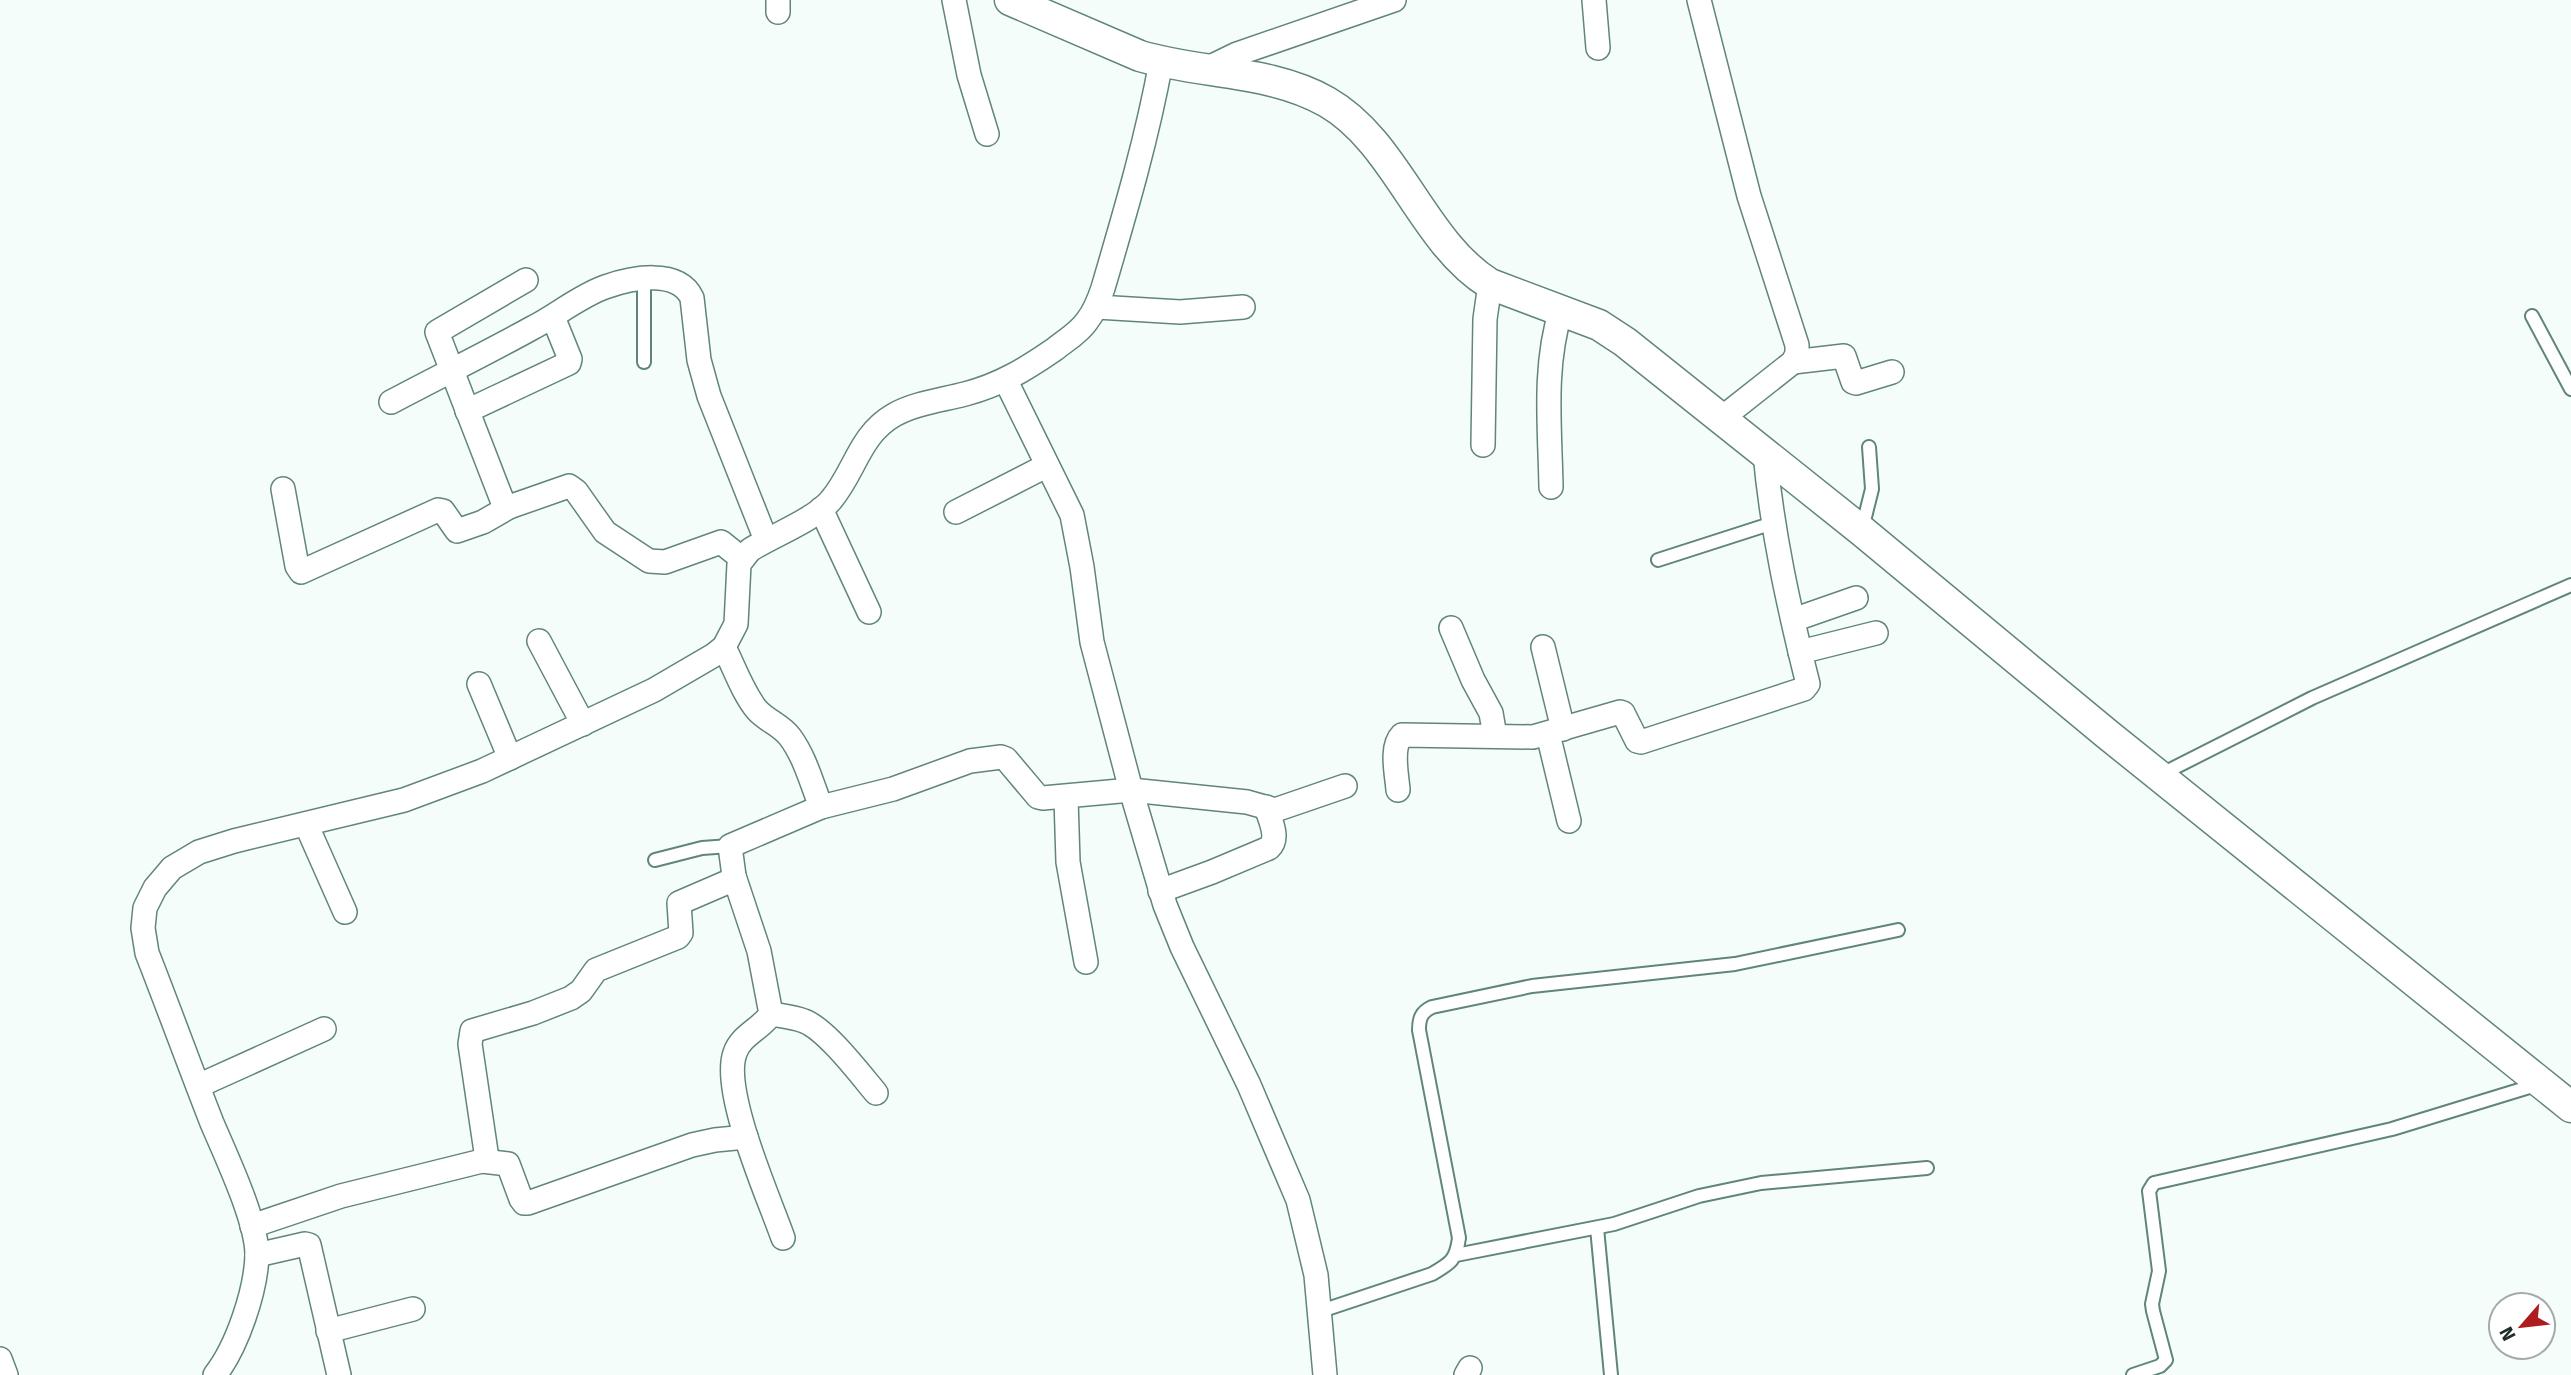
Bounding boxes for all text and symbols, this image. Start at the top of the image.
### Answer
north arrow [2487,1291,2557,1361]
text: N [2494,1323,2521,1345]

